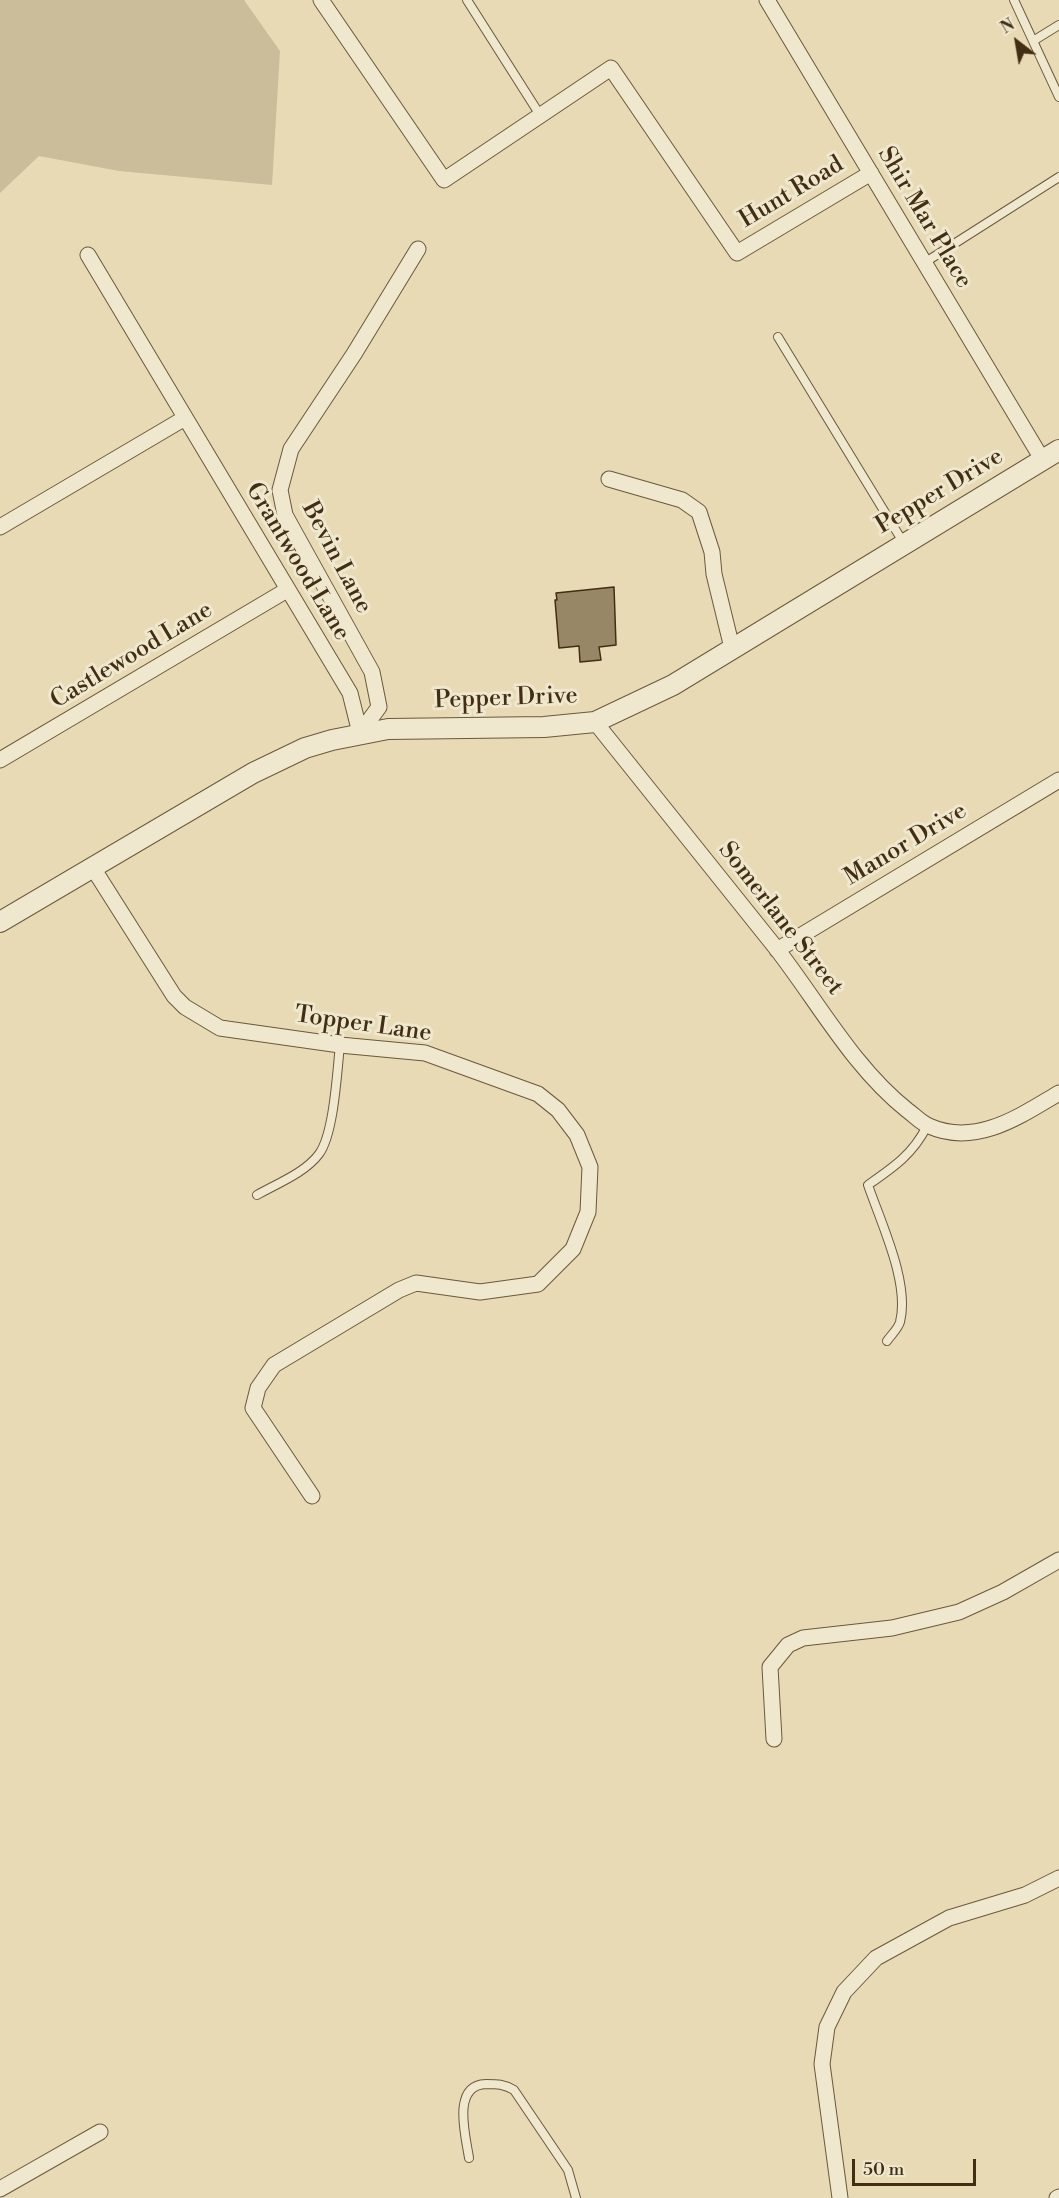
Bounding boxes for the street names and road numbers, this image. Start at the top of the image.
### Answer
street label: Shir Mar Place [870,142,978,294]
street label: Hunt Road [735,151,849,235]
street label: Pepper Drive [871,443,1009,541]
street label: Grantwood Lane [239,478,355,646]
street label: Bevin Lane [295,497,377,619]
street label: Castlewood Lane [46,596,218,716]
street label: Pepper Drive [434,682,578,716]
street label: Manor Drive [840,797,972,893]
street label: Somerlane Street [711,837,849,1001]
street label: Topper Lane [293,1001,433,1049]

